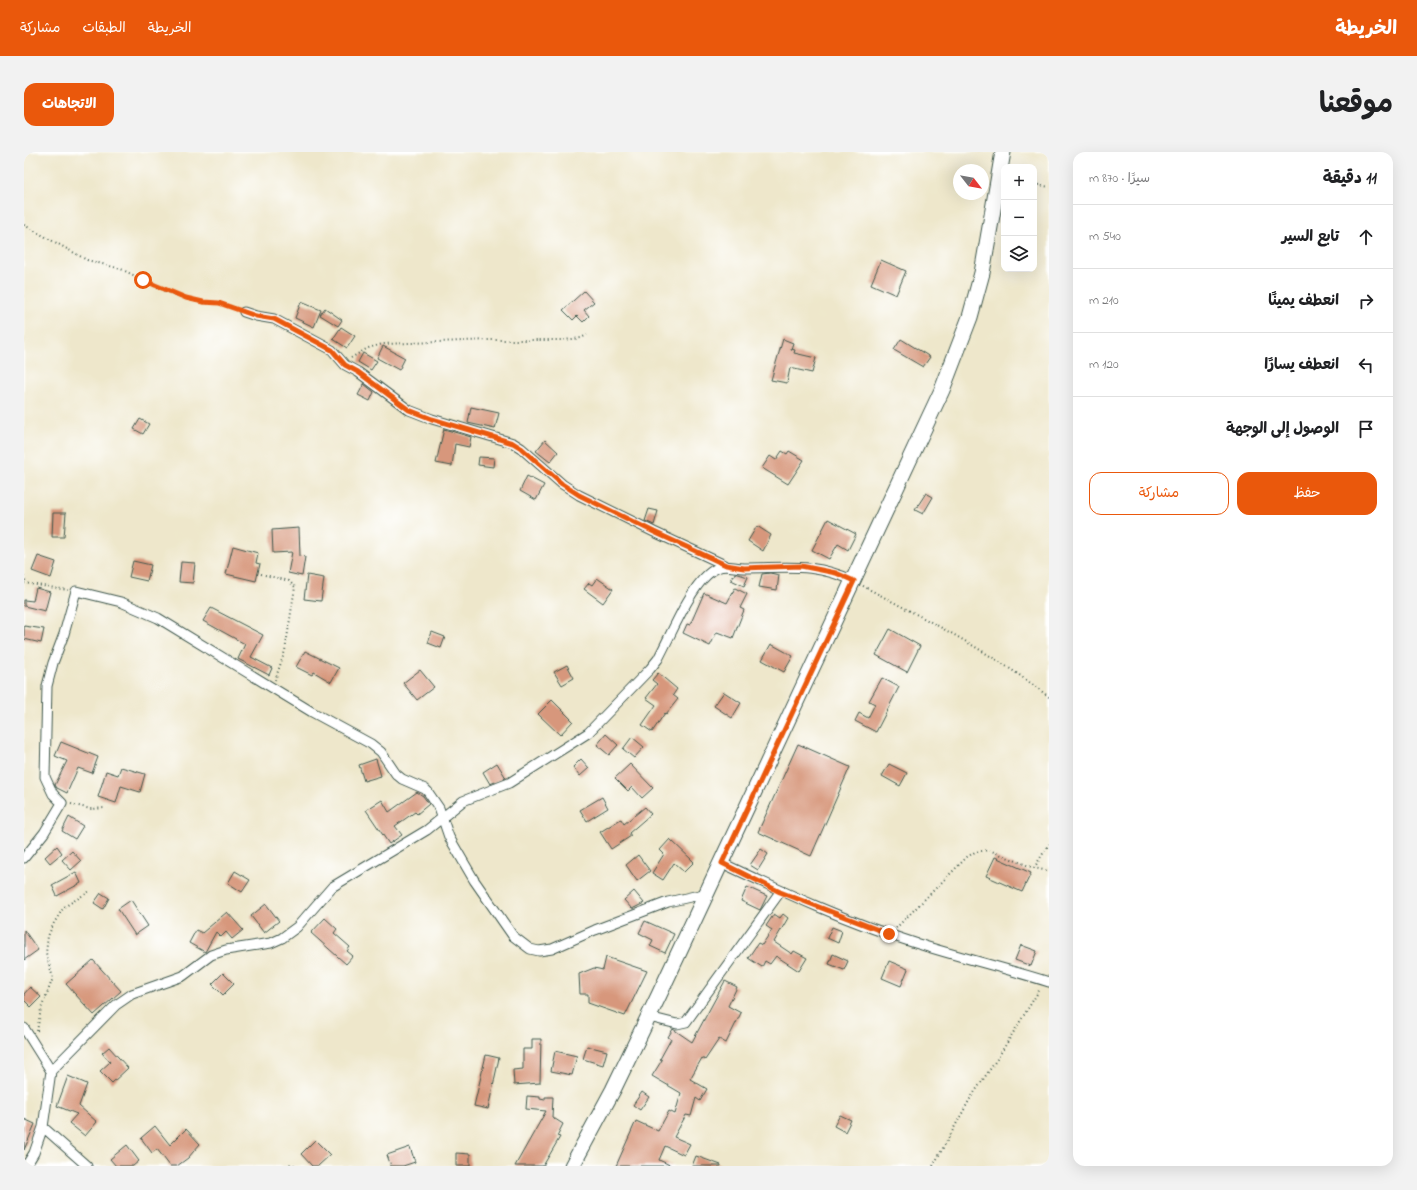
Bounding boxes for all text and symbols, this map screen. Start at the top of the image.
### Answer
text: الخريطة [1335,16,1397,43]
text: مشاركة [20,18,60,39]
text: الطبقات [82,18,126,39]
text: الخريطة [148,18,191,39]
button: الاتجاهات [24,83,114,126]
text: موقعنا [1319,85,1393,126]
north arrow [953,164,989,200]
map controls [1001,164,1037,272]
button: + [1001,164,1037,200]
text: 11 دقيقة [1323,166,1377,191]
text: سيرًا · 870 m [1089,169,1150,188]
button: − [1001,200,1037,236]
text: تابع السير [1282,226,1339,248]
icon: ahead [1355,226,1377,248]
text: 540 m [1089,227,1121,246]
button: layers [1001,236,1037,272]
route start [134,271,152,289]
text: انعطف يمينًا [1268,290,1339,312]
icon: right [1355,290,1377,312]
text: 210 m [1089,291,1119,310]
text: انعطف يسارًا [1264,354,1339,376]
icon: left [1355,354,1377,376]
text: 120 m [1089,355,1119,374]
text: الوصول إلى الوجهة [1226,418,1339,440]
icon: arrive [1355,418,1377,440]
button: مشاركة [1089,472,1229,515]
button: حفظ [1237,472,1377,515]
route end [880,925,898,943]

